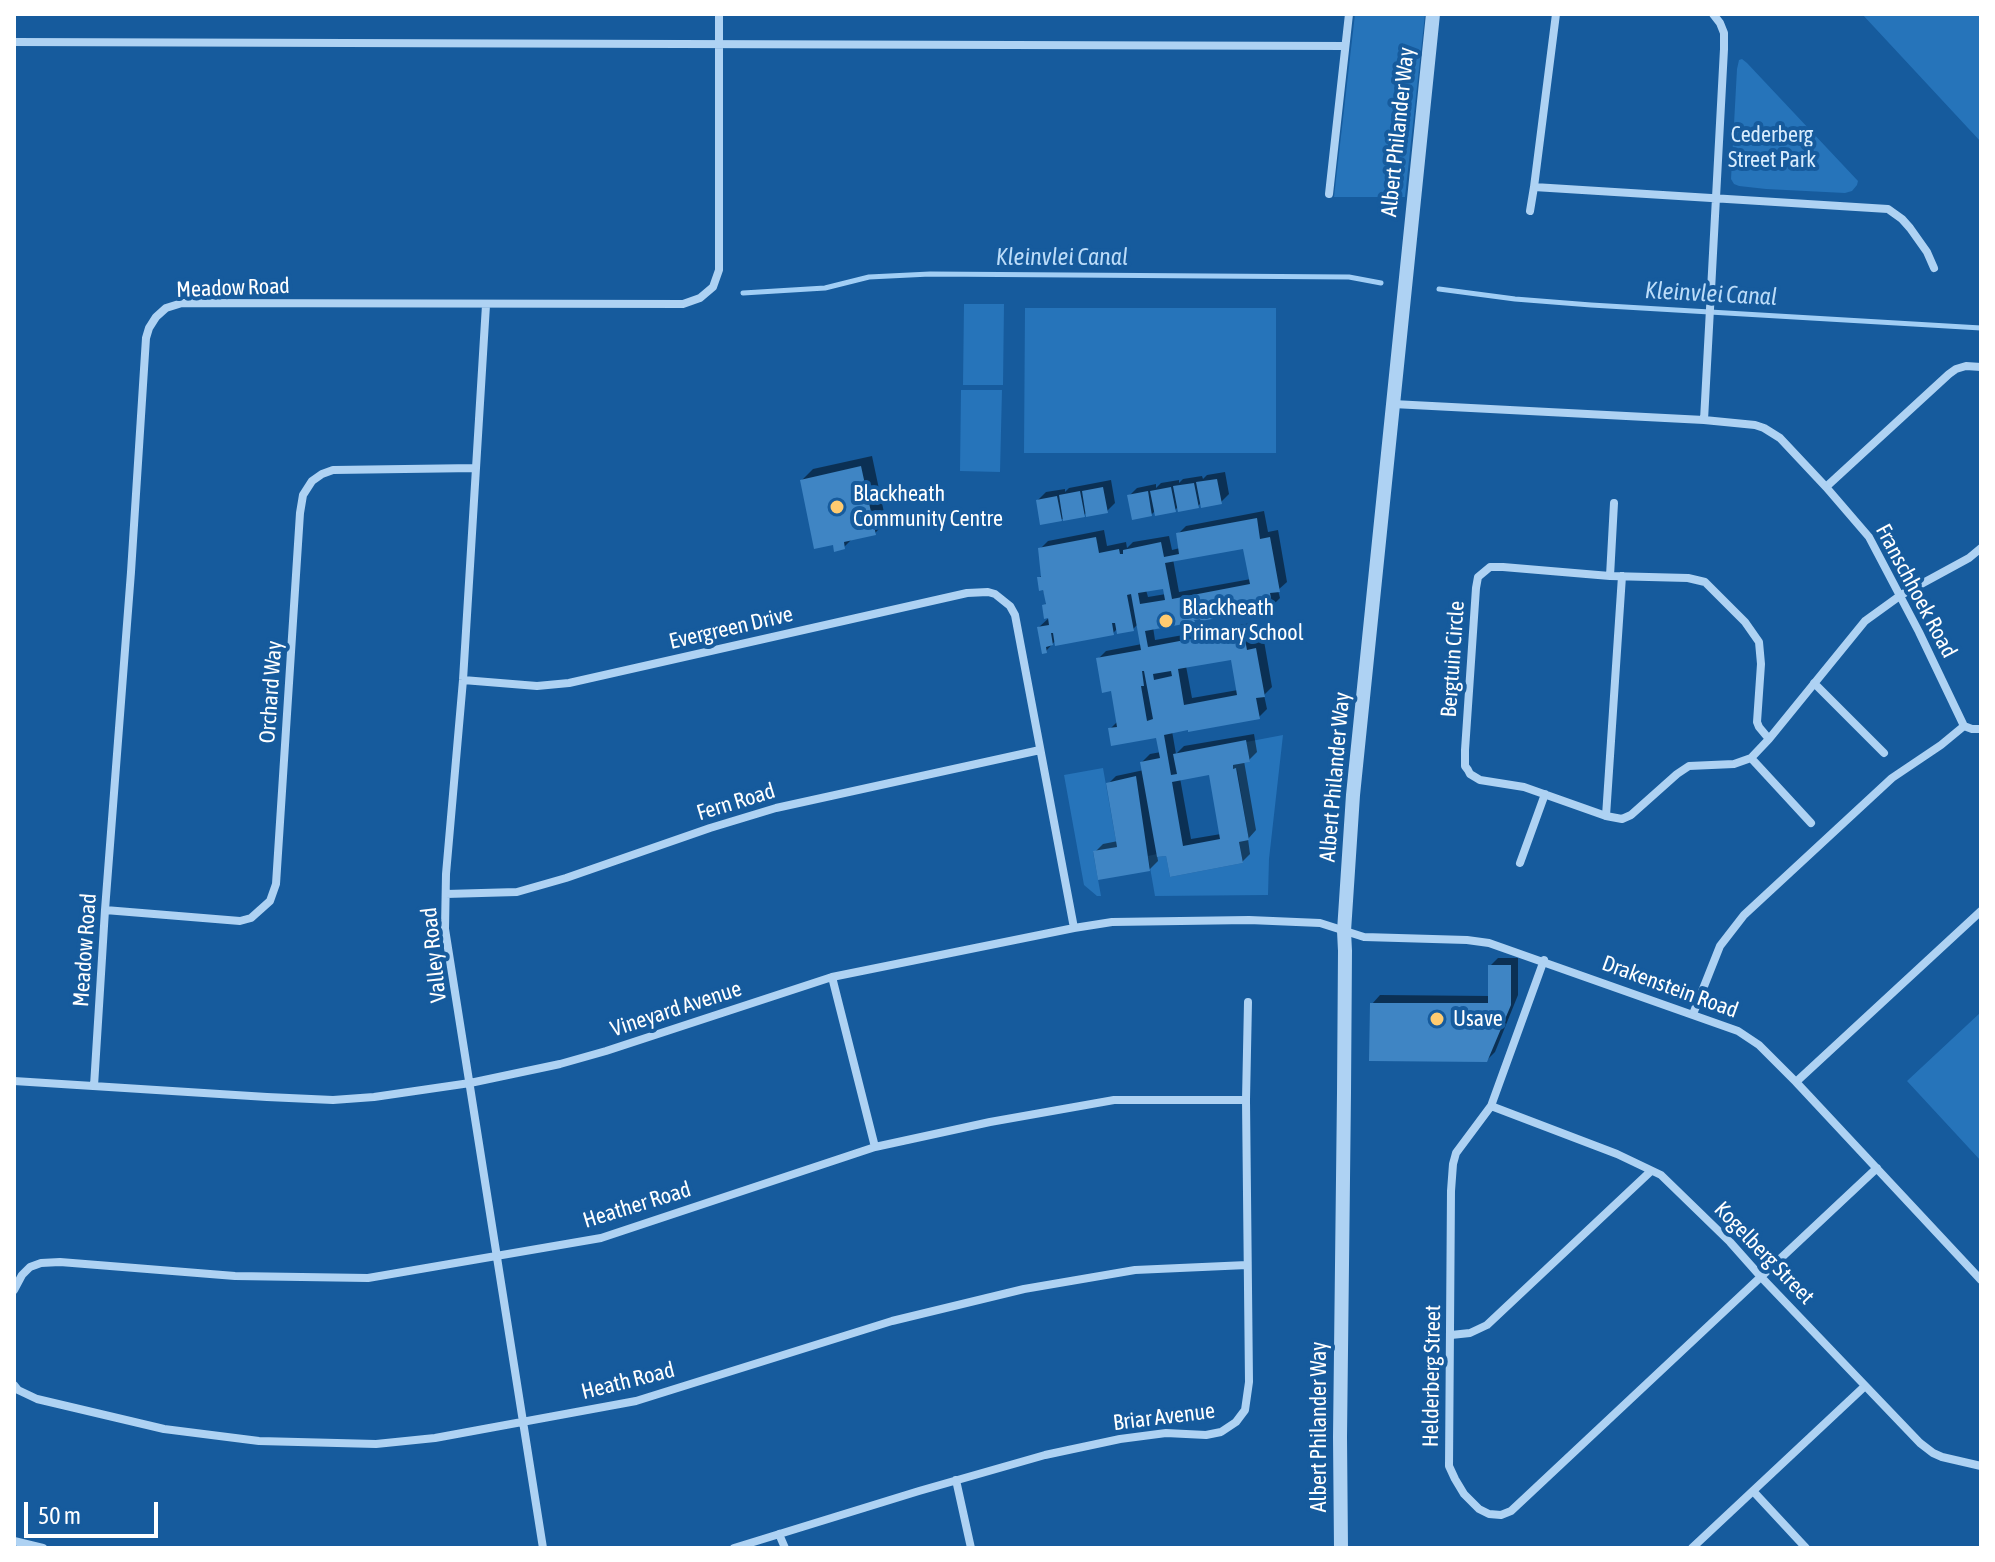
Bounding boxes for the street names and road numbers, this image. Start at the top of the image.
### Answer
street label: Albert Philander Way [1376,46,1420,218]
street label: Meadow Road [176,273,290,303]
street label: Franschhoek Road [1870,520,1962,662]
street label: Bergtuin Circle [1436,600,1470,718]
street label: Evergreen Drive [667,601,795,655]
street label: Orchard Way [254,640,288,744]
street label: Albert Philander Way [1314,691,1356,863]
street label: Fern Road [694,778,778,826]
street label: Meadow Road [68,892,102,1008]
street label: Valley Road [416,906,452,1004]
street label: Drakenstein Road [1598,950,1742,1024]
street label: Vineyard Avenue [607,975,745,1043]
street label: Heather Road [580,1176,694,1234]
street label: Kogelberg Street [1708,1196,1820,1310]
street label: Helderberg Street [1418,1305,1446,1447]
street label: Albert Philander Way [1306,1342,1332,1512]
street label: Heath Road [579,1357,677,1405]
street label: Briar Avenue [1111,1398,1217,1436]

